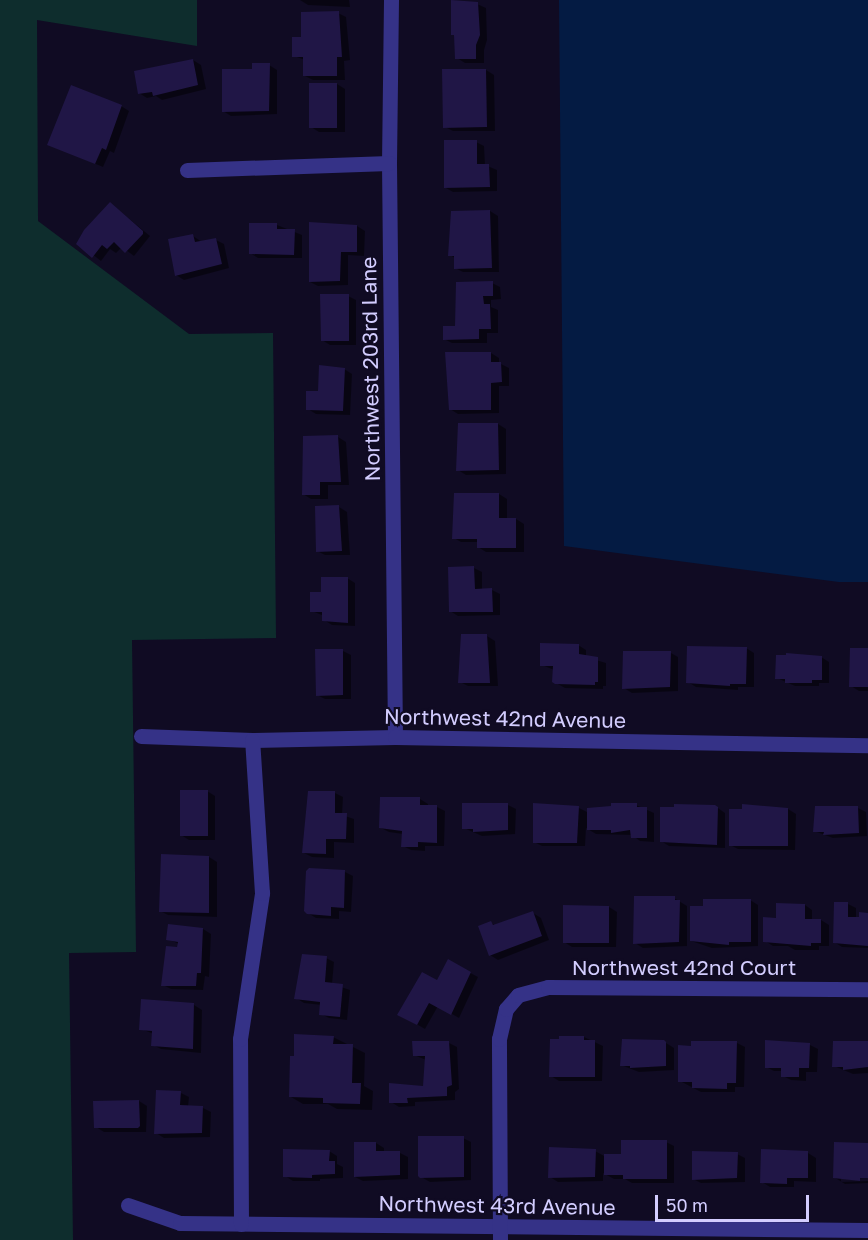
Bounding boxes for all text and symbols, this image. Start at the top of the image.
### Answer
street label: Northwest 203rd Lane [355,256,385,482]
street label: Northwest 42nd Avenue [384,703,626,733]
street label: Northwest 42nd Court [572,954,796,980]
scale bar [658,1183,812,1221]
street label: Northwest 43rd Avenue [378,1190,616,1220]
text: 50 m [666,1194,708,1216]

